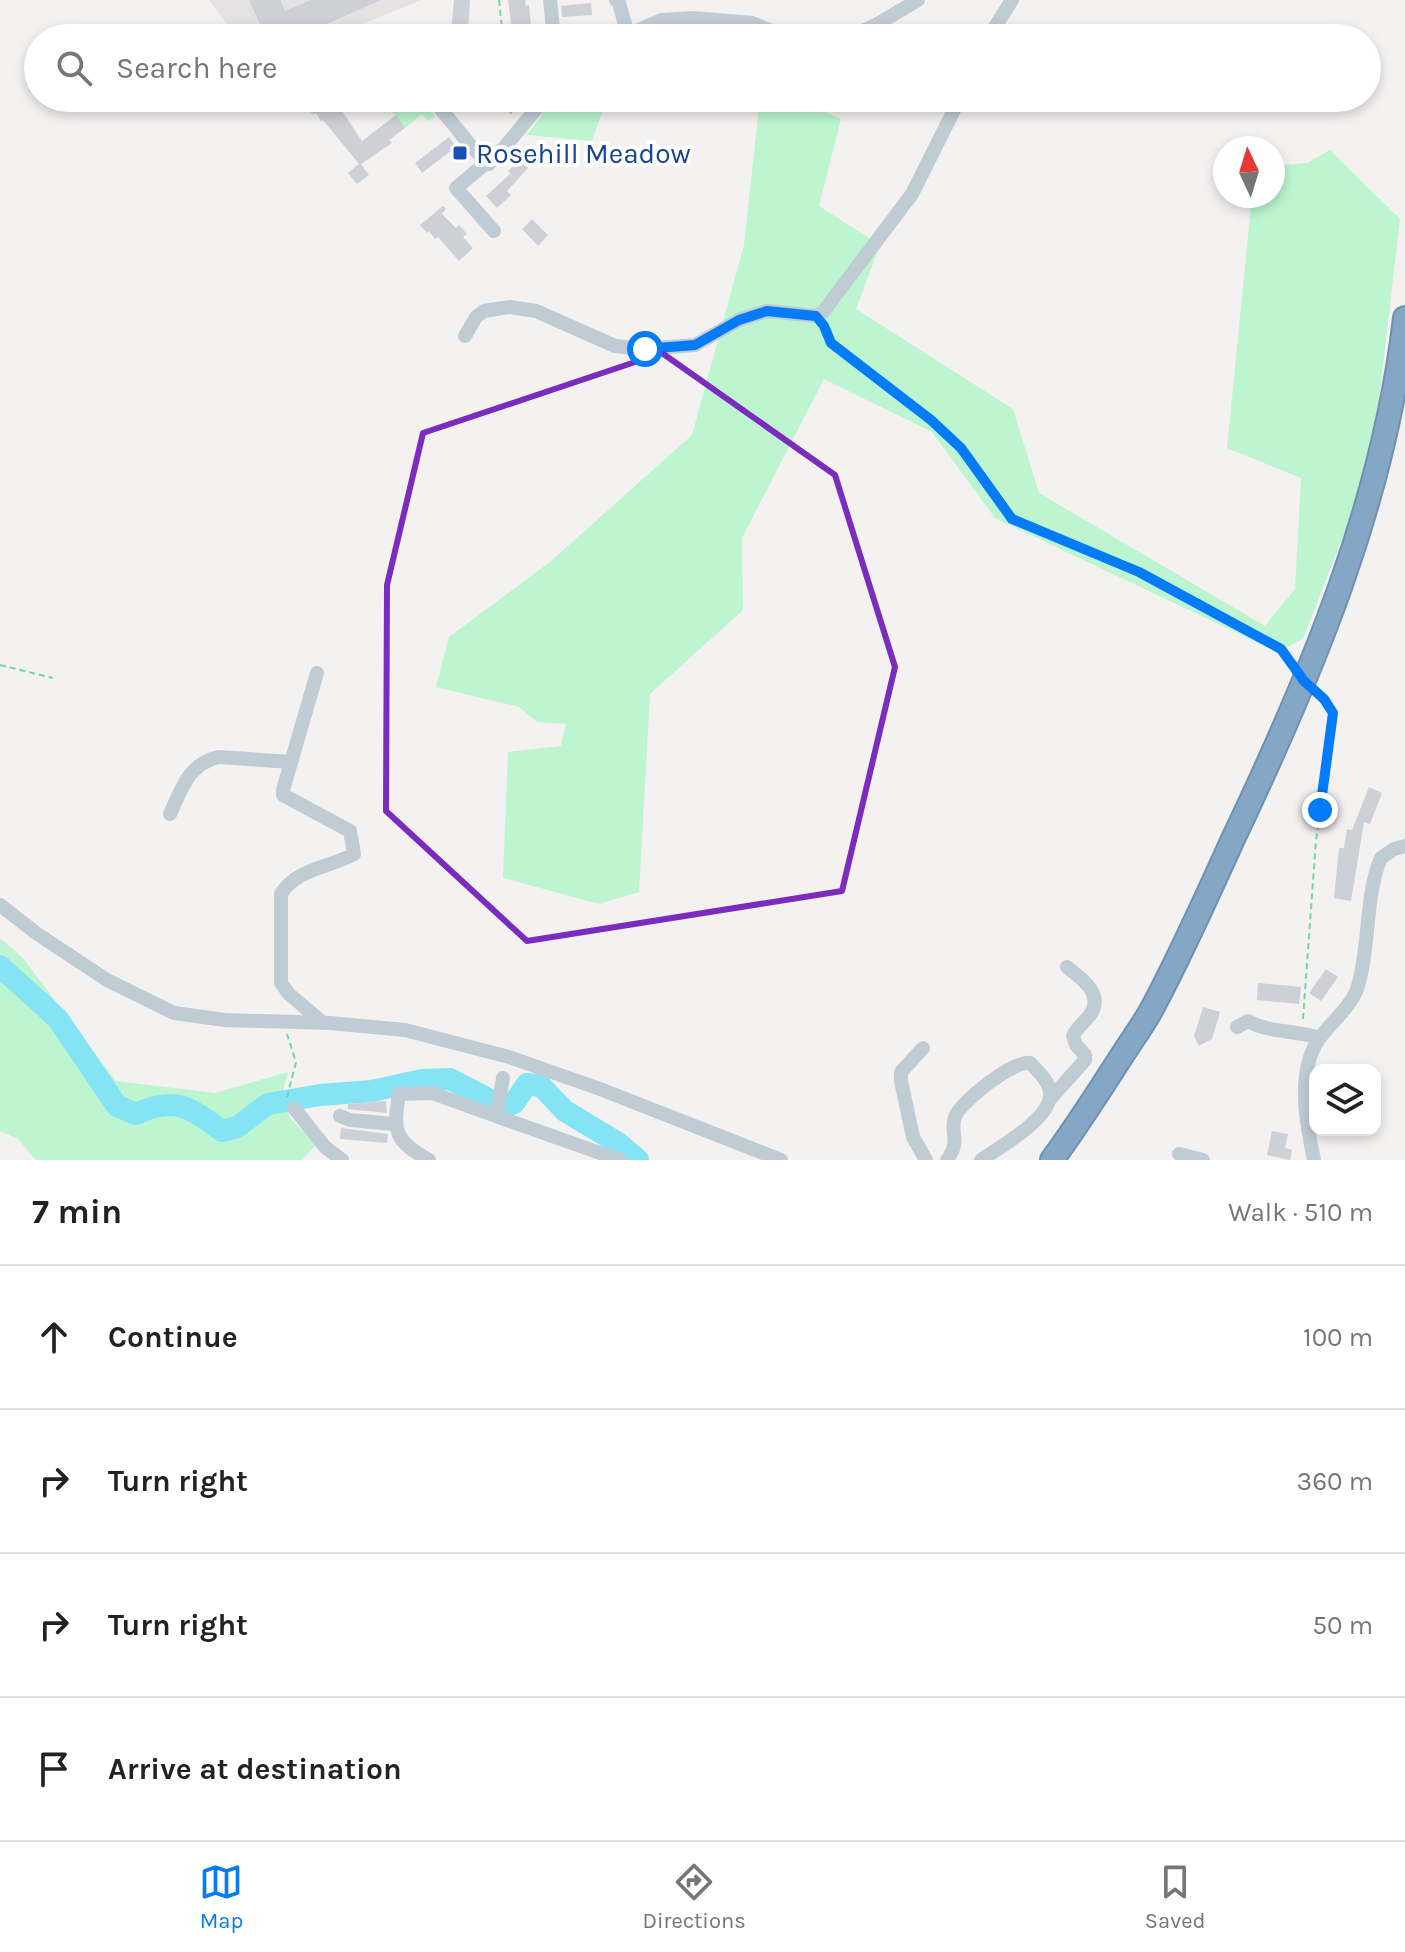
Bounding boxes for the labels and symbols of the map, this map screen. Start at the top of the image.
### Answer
north arrow [1213,136,1285,208]
place label: Rosehill Meadow [476,137,691,170]
marker: Rosehill Meadow [451,144,469,162]
route start [627,331,663,367]
route end [1302,792,1338,828]

